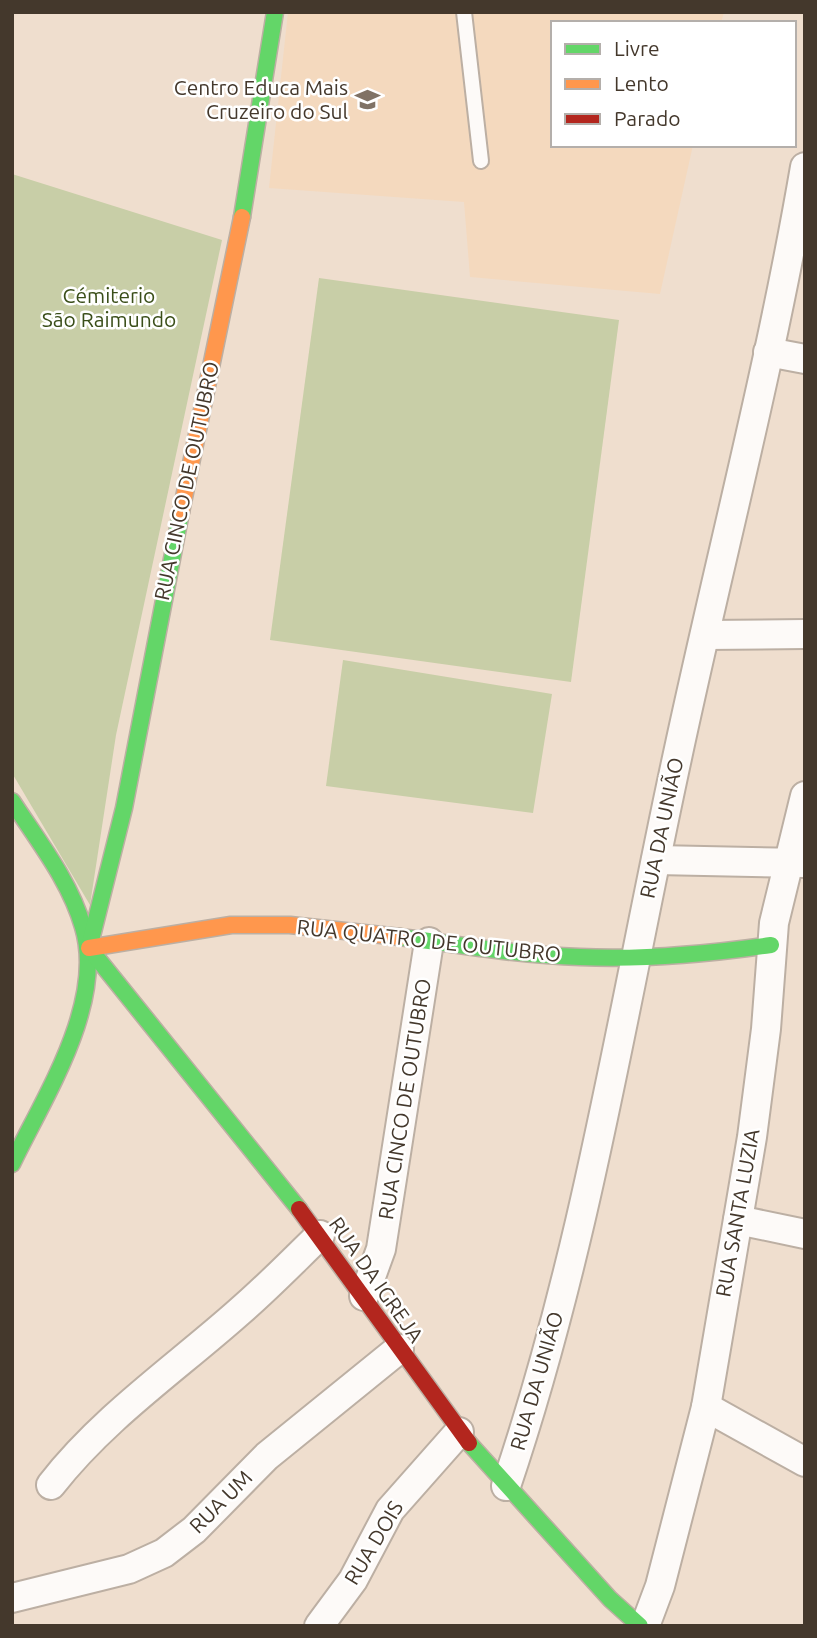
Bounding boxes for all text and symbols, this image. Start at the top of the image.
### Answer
legend [551,21,796,147]
text: Livre [614,36,660,60]
text: Lento [614,71,669,95]
place label: Centro Educa Mais Cruzeiro do Sul [174,75,348,123]
school or university icon: Centro Educa Mais Cruzeiro do Sul [354,86,382,114]
text: Parado [614,106,680,130]
park label: Cémiterio São Raimundo [42,283,176,331]
street label: RUA CINCO DE OUTUBRO [149,359,223,602]
street label: RUA DA UNIÃO [634,755,688,900]
street label: RUA QUATRO DE OUTUBRO [296,914,562,966]
street label: RUA CINCO DE OUTUBRO [373,977,435,1221]
street label: RUA SANTA LUZIA [710,1127,764,1299]
street label: RUA DA IGREJA [325,1212,429,1347]
street label: RUA DA UNIÃO [505,1309,567,1453]
street label: RUA UM [184,1465,257,1538]
street label: RUA DOIS [339,1496,407,1589]

